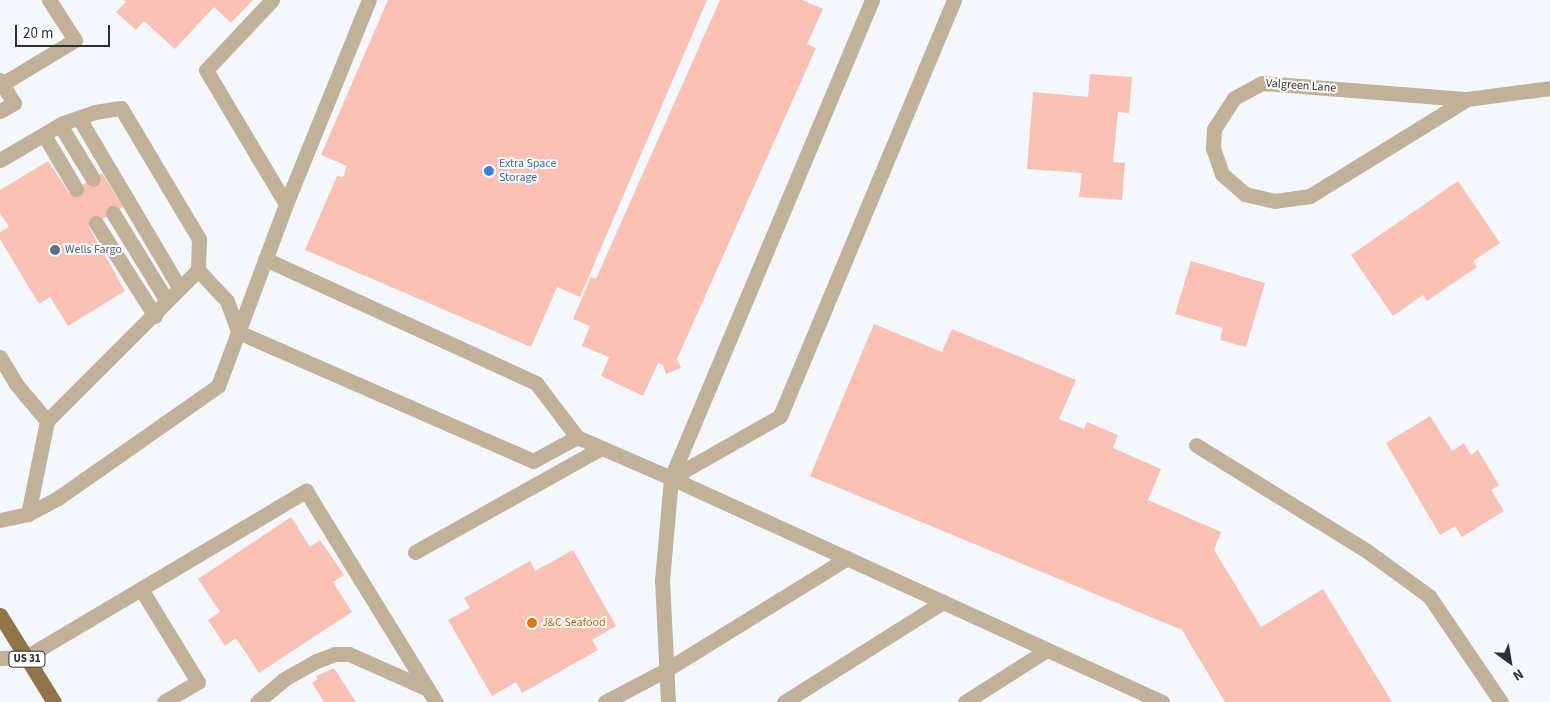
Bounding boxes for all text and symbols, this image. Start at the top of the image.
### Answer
scale bar [18,15,112,47]
text: 20 m [23,23,53,44]
street label: Valgreen Lane [1265,76,1337,96]
place label: Extra Space Storage [499,157,557,185]
marker: Extra Space Storage [483,165,495,177]
place label: Wells Fargo [65,243,122,257]
marker: Wells Fargo [49,244,61,256]
place label: J&C Seafood [542,616,606,630]
marker: J&C Seafood [526,617,538,629]
north arrow [1485,637,1535,687]
road number: US 31 [8,651,46,668]
text: N [1509,664,1527,686]

